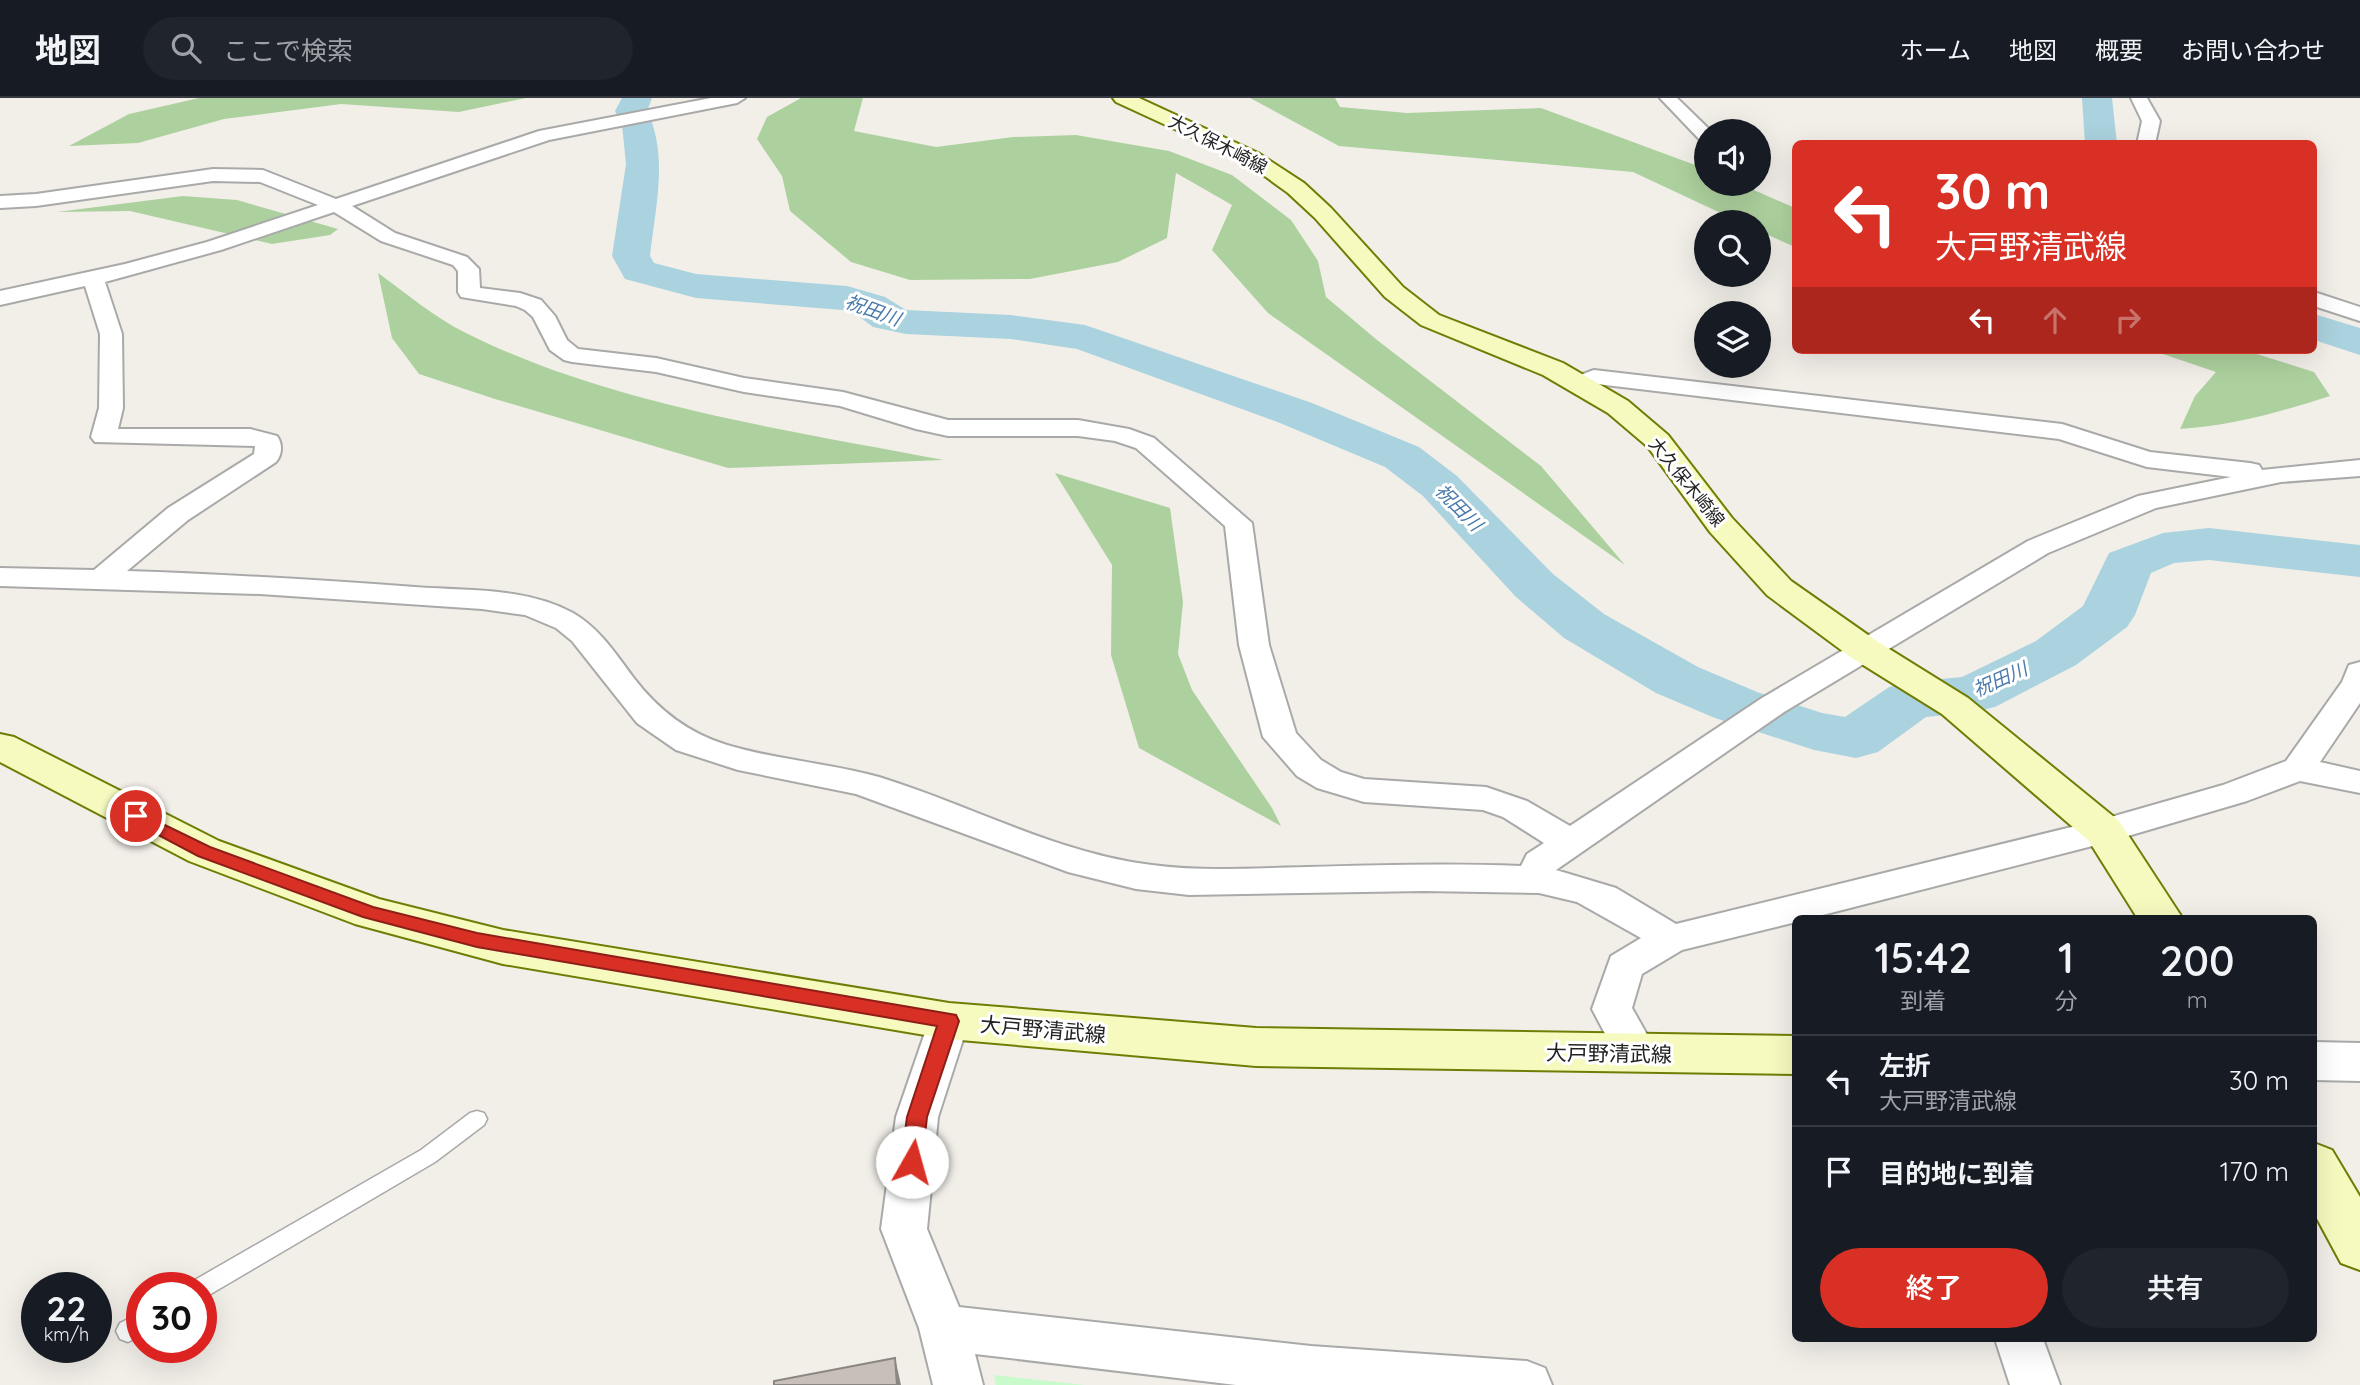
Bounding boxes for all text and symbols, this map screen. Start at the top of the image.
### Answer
search box [143,17,633,80]
text: 地図 [35,29,101,70]
icon: search [167,29,205,67]
text: ここで検索 [223,34,353,67]
text: ホーム [1900,35,1971,65]
text: 地図 [2009,35,2057,65]
text: 概要 [2095,35,2143,65]
text: お問い合わせ [2181,35,2325,65]
street label: 大久保木崎線 [1165,109,1271,179]
map controls [1694,119,1771,378]
button: sound [1694,119,1771,196]
text: 30 m [1935,160,2050,221]
icon: left [1820,168,1911,259]
button: search [1694,210,1771,287]
text: 大戸野清武線 [1935,226,2127,266]
water label: 祝田川 [842,289,906,332]
button: layers [1694,301,1771,378]
icon: left [1963,301,2001,339]
icon: ahead [2036,301,2074,339]
icon: right [2109,301,2147,339]
street label: 大久保木崎線 [1644,433,1730,531]
water label: 祝田川 [1430,478,1489,537]
water label: 祝田川 [1969,656,2033,702]
pin [106,786,166,846]
icon: arrive [117,797,155,835]
text: 15:42 [1874,931,1972,984]
text: 1 [2058,931,2074,984]
text: 200 [2160,934,2235,987]
text: m [2187,985,2208,1014]
text: 到着 [1900,986,1946,1015]
text: 分 [2054,986,2077,1015]
street label: 大戸野清武線 [979,1011,1107,1047]
street label: 大戸野清武線 [1546,1039,1672,1067]
text: 左折 [1879,1049,1931,1082]
icon: left [1820,1062,1858,1100]
text: 30 m [2229,1064,2289,1097]
text: 大戸野清武線 [1879,1086,2017,1115]
position arrow [875,1125,949,1199]
icon: arrive [1820,1153,1858,1191]
text: 170 m [2220,1155,2289,1188]
text: 目的地に到着 [1879,1157,2035,1190]
button: 終了 [1820,1248,2048,1328]
button: 共有 [2062,1248,2289,1328]
speed limit sign: 30 [126,1272,217,1363]
text: 22 [47,1286,86,1330]
text: km/h [44,1323,89,1346]

